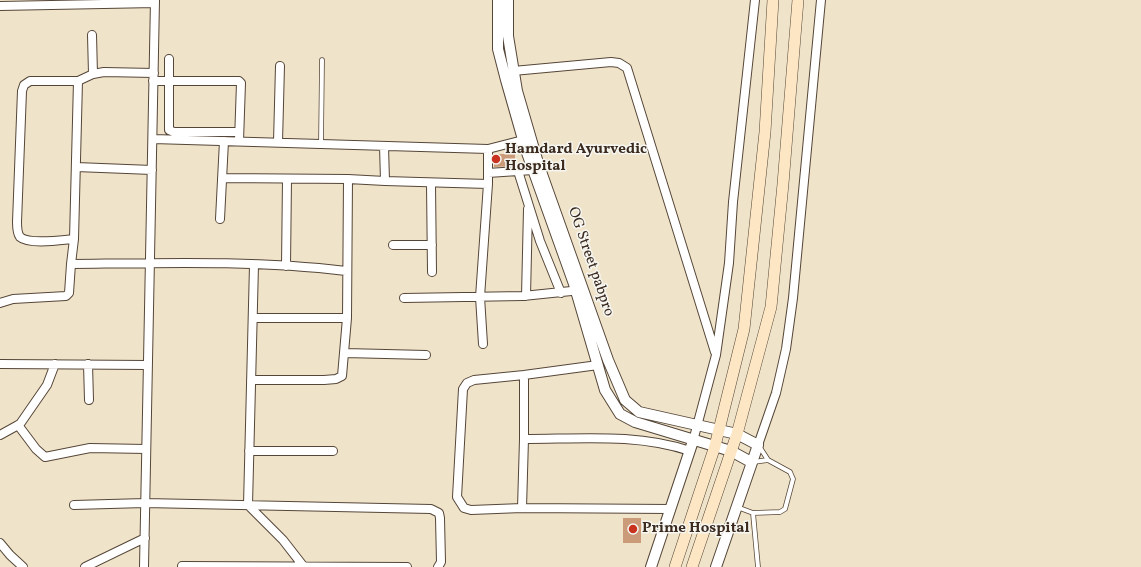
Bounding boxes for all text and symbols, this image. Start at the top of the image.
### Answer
place label: Hamdard Ayurvedic Hospital [505,141,647,176]
marker: Hamdard Ayurvedic Hospital [490,153,502,165]
street label: OG Street pabpro [563,205,617,319]
place label: Prime Hospital [642,520,750,538]
marker: Prime Hospital [627,523,639,535]

